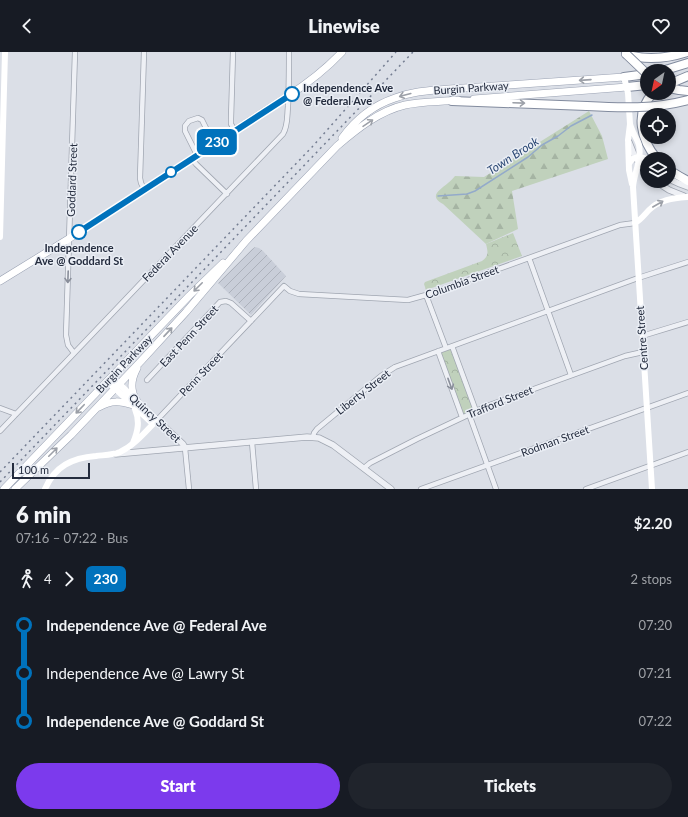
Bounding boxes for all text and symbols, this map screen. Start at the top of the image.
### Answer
icon: back [16,15,38,37]
text: Linewise [308,15,380,37]
icon: heart [650,15,672,37]
north arrow [640,64,676,100]
map controls [640,64,676,188]
one-way arrow [579,76,592,83]
street label: Burgin Parkway [433,78,509,97]
place label: Independence Ave @ Federal Ave [303,81,393,107]
marker: Independence Ave @ Federal Ave [284,86,300,102]
one-way arrow [399,91,412,99]
one-way arrow [512,100,525,107]
button: locate [640,108,676,144]
one-way arrow [362,118,374,126]
line badge: 230 [194,129,240,155]
text: 230 [205,133,229,150]
water label: Town Brook [484,133,542,178]
street label: Goddard Street [64,143,79,217]
button: layers [640,152,676,188]
unlabelled marker [165,166,177,178]
one-way arrow [652,200,663,208]
street label: Federal Avenue [139,221,200,284]
marker: Independence Ave @ Goddard St [71,224,87,240]
place label: Independence Ave @ Goddard St [34,241,124,267]
street label: Columbia Street [423,262,500,301]
one-way arrow [64,270,72,283]
one-way arrow [193,282,203,292]
street label: East Penn Street [157,302,221,369]
street label: Centre Street [633,305,650,371]
one-way arrow [163,327,172,337]
street label: Burgin Parkway [93,332,155,395]
street label: Penn Street [176,349,225,398]
street label: Liberty Street [333,366,392,417]
one-way arrow [446,377,454,389]
street label: Trafford Street [465,382,535,421]
street label: Quincy Street [127,390,184,445]
one-way arrow [76,404,85,414]
street label: Rodman Street [519,422,591,459]
one-way arrow [48,447,58,457]
scale bar [12,461,90,480]
text: 100 m [18,463,49,476]
text: 6 min [16,501,71,528]
text: $2.20 [634,514,672,532]
text: 07:16 – 07:22 · Bus [16,530,128,546]
icon: walk [16,568,38,590]
icon: forward [58,568,80,590]
text: 230 [94,570,118,587]
text: 4 [44,571,52,587]
text: 2 stops [631,571,672,587]
text: Independence Ave @ Federal Ave [46,616,267,634]
text: 07:20 [639,617,672,633]
text: Independence Ave @ Lawry St [46,664,244,682]
text: 07:21 [639,665,672,681]
text: Independence Ave @ Goddard St [46,712,264,730]
text: 07:22 [639,713,672,729]
button: Start [16,763,340,809]
button: Tickets [348,763,672,809]

